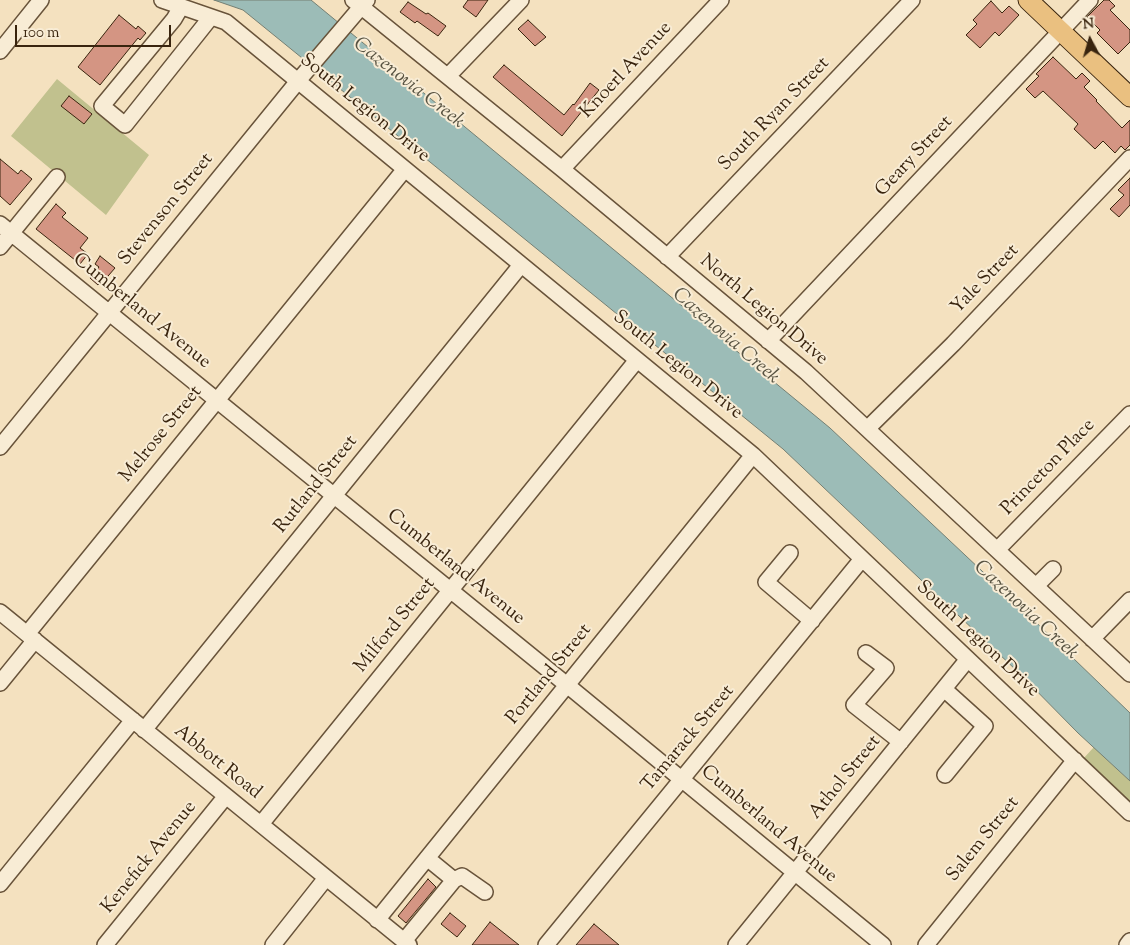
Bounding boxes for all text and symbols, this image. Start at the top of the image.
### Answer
scale bar [18,15,174,47]
north arrow [1065,15,1115,65]
text: N [1082,15,1095,36]
street label: Knoerl Avenue [576,18,678,124]
text: 100 m [23,23,59,44]
water label: Cazenovia Creek [347,33,469,135]
street label: South Legion Drive [294,50,434,168]
street label: South Ryan Street [715,53,835,177]
street label: Geary Street [872,112,958,202]
street label: Stevenson Street [115,149,219,271]
street label: Yale Street [947,240,1025,320]
street label: Cumberland Avenue [67,249,215,375]
street label: North Legion Drive [694,251,832,371]
water label: Cazenovia Creek [666,284,784,390]
street label: South Legion Drive [607,307,747,425]
street label: Melrose Street [116,382,208,488]
street label: Princeton Place [997,415,1101,521]
street label: Rutland Street [271,431,363,539]
street label: Cumberland Avenue [381,505,529,631]
water label: Cazenovia Creek [968,556,1082,666]
street label: Milford Street [351,574,441,678]
street label: South Legion Drive [910,577,1044,703]
street label: Portland Street [502,620,598,730]
street label: Tamarack Street [638,681,740,797]
street label: Abbott Road [169,721,265,805]
street label: Athol Street [805,731,887,825]
street label: Cumberland Avenue [695,761,841,889]
street label: Salem Street [943,793,1025,887]
street label: Kenefick Avenue [98,797,202,919]

